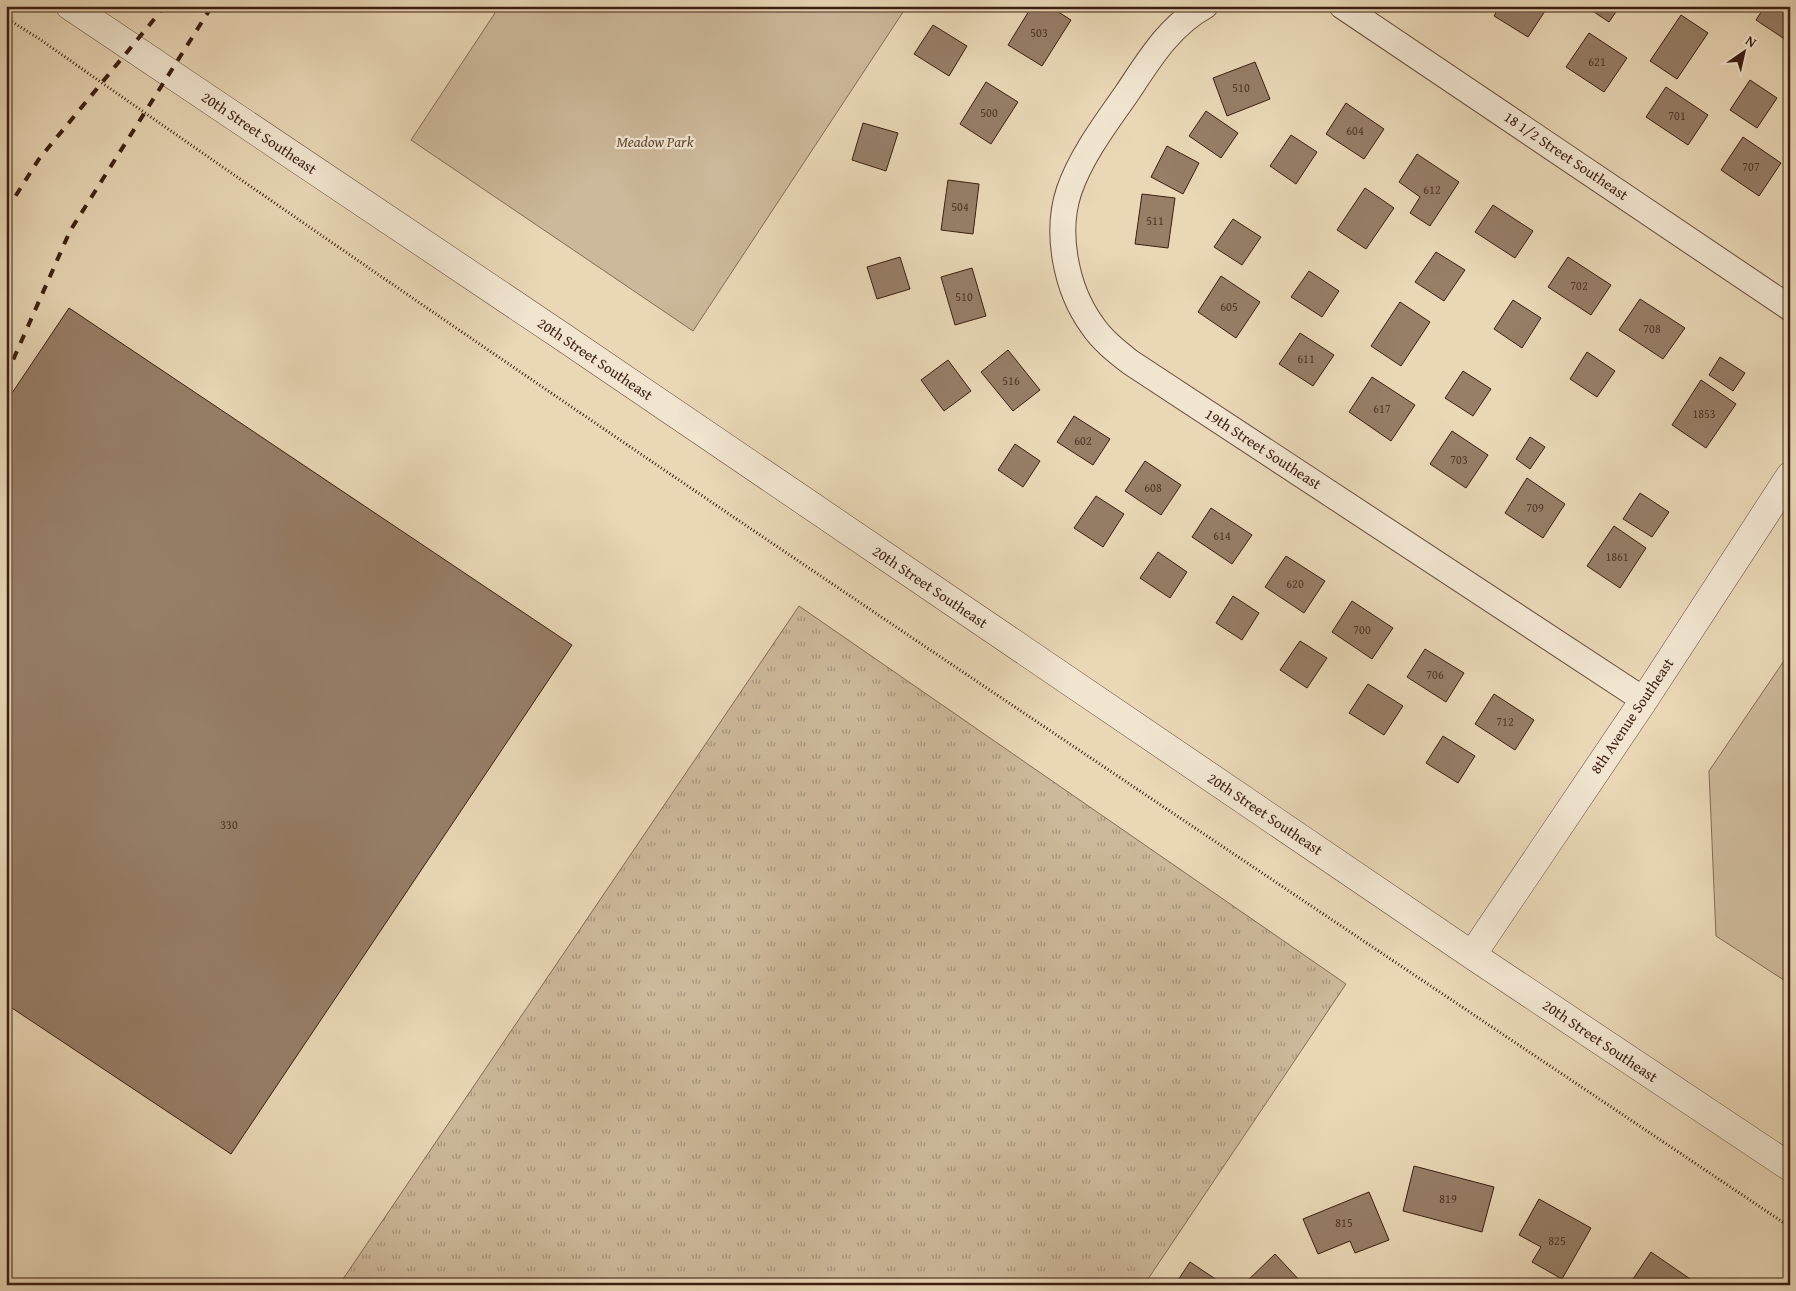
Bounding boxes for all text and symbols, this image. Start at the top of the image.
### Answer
house number: 503 [1030,24,1048,41]
north arrow [1718,28,1768,78]
text: N [1742,30,1761,52]
house number: 621 [1588,53,1606,70]
house number: 510 [1232,79,1250,96]
street label: 20th Street Southeast [197,86,322,179]
house number: 500 [980,104,998,121]
street label: 18 1/2 Street Southeast [1500,106,1633,206]
house number: 701 [1668,107,1686,124]
house number: 604 [1346,122,1364,139]
park label: Meadow Park [616,131,694,152]
house number: 707 [1742,158,1760,175]
house number: 612 [1423,181,1441,198]
house number: 504 [951,198,969,215]
house number: 511 [1146,212,1164,229]
house number: 702 [1570,277,1588,294]
house number: 510 [955,288,973,305]
house number: 605 [1220,298,1238,315]
street label: 20th Street Southeast [533,312,658,405]
house number: 708 [1643,320,1661,337]
house number: 611 [1297,350,1315,367]
house number: 516 [1002,372,1020,389]
house number: 617 [1373,400,1391,417]
street label: 19th Street Southeast [1201,403,1326,495]
house number: 1853 [1692,405,1716,422]
house number: 602 [1074,432,1092,449]
house number: 703 [1450,451,1468,468]
house number: 608 [1144,479,1162,496]
house number: 709 [1526,499,1544,516]
house number: 614 [1213,527,1231,544]
street label: 20th Street Southeast [868,540,993,633]
house number: 1861 [1605,548,1629,565]
house number: 620 [1286,575,1304,592]
house number: 700 [1353,621,1371,638]
street label: 8th Avenue Southeast [1585,653,1679,778]
house number: 706 [1426,666,1444,683]
house number: 712 [1496,713,1514,730]
street label: 20th Street Southeast [1203,767,1328,860]
house number: 330 [220,816,238,833]
street label: 20th Street Southeast [1538,994,1663,1087]
house number: 819 [1439,1190,1457,1207]
house number: 815 [1335,1214,1353,1231]
house number: 825 [1548,1232,1566,1249]

